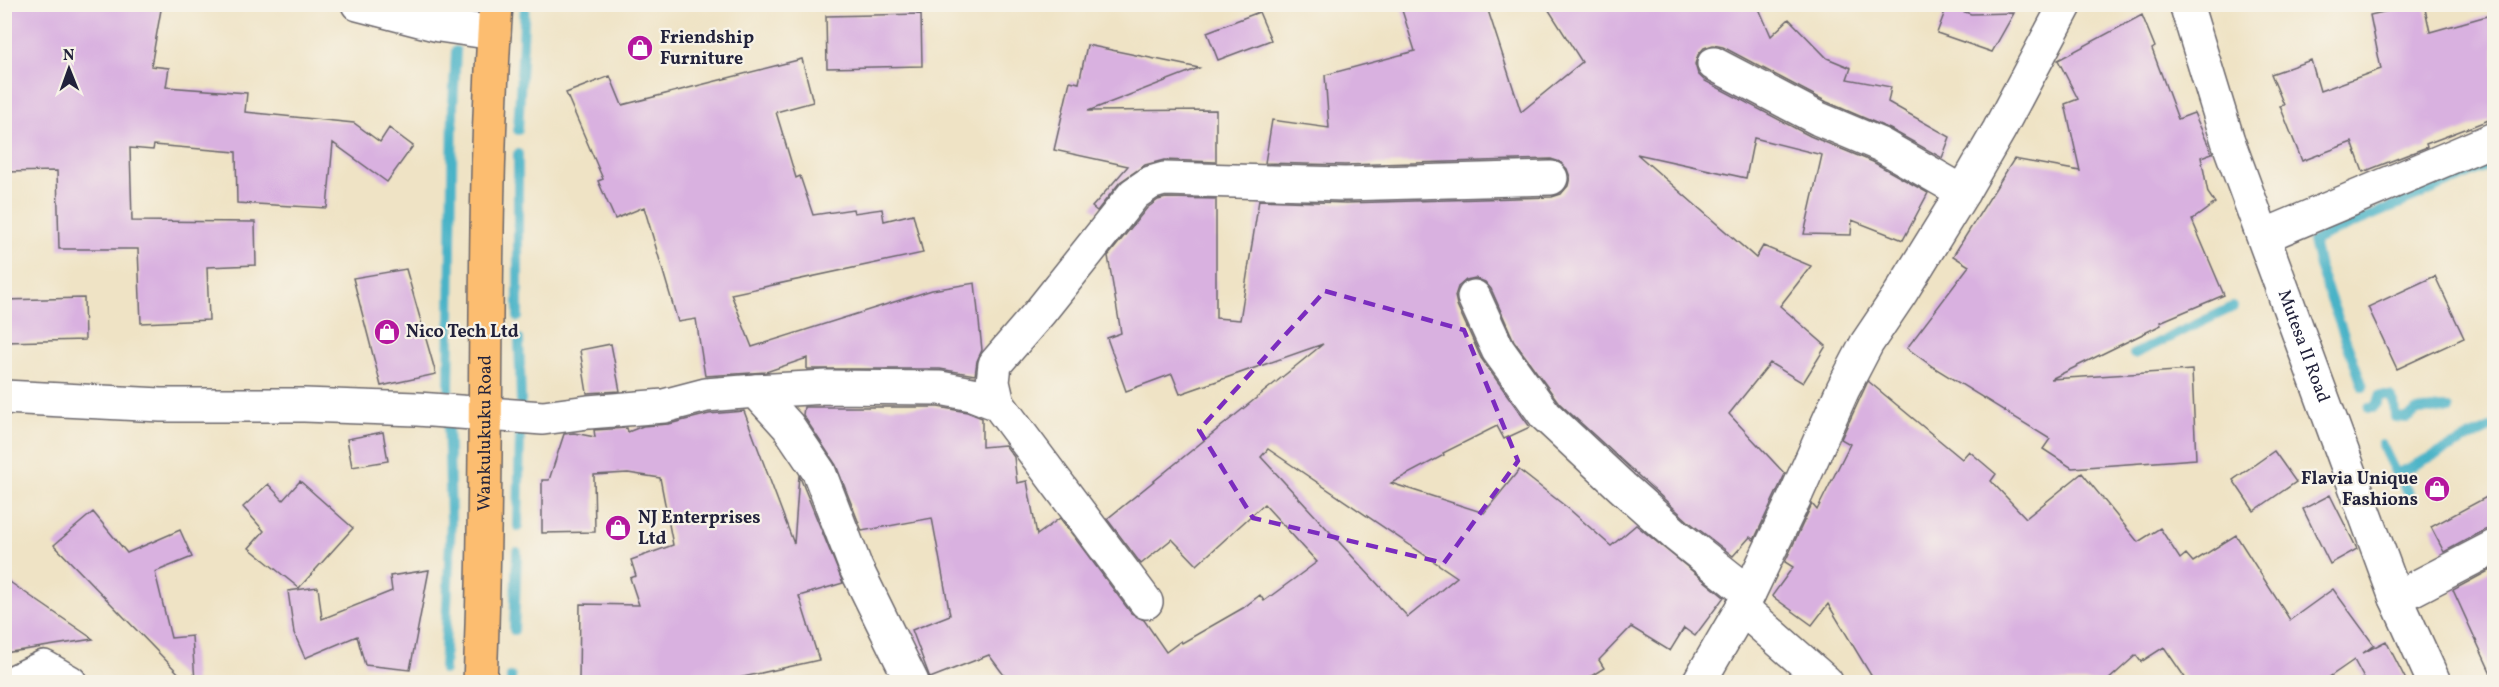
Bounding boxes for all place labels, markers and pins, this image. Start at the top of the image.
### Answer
place label: Friendship Furniture [660,26,754,72]
shop icon: Friendship Furniture [625,33,655,63]
shop icon: Nico Tech Ltd [372,317,402,347]
place label: Nico Tech Ltd [406,320,519,345]
place label: Flavia Unique Fashions [2301,467,2418,513]
shop icon: Flavia Unique Fashions [2422,474,2452,504]
place label: NJ Enterprises Ltd [638,506,761,552]
shop icon: NJ Enterprises Ltd [603,513,633,543]

